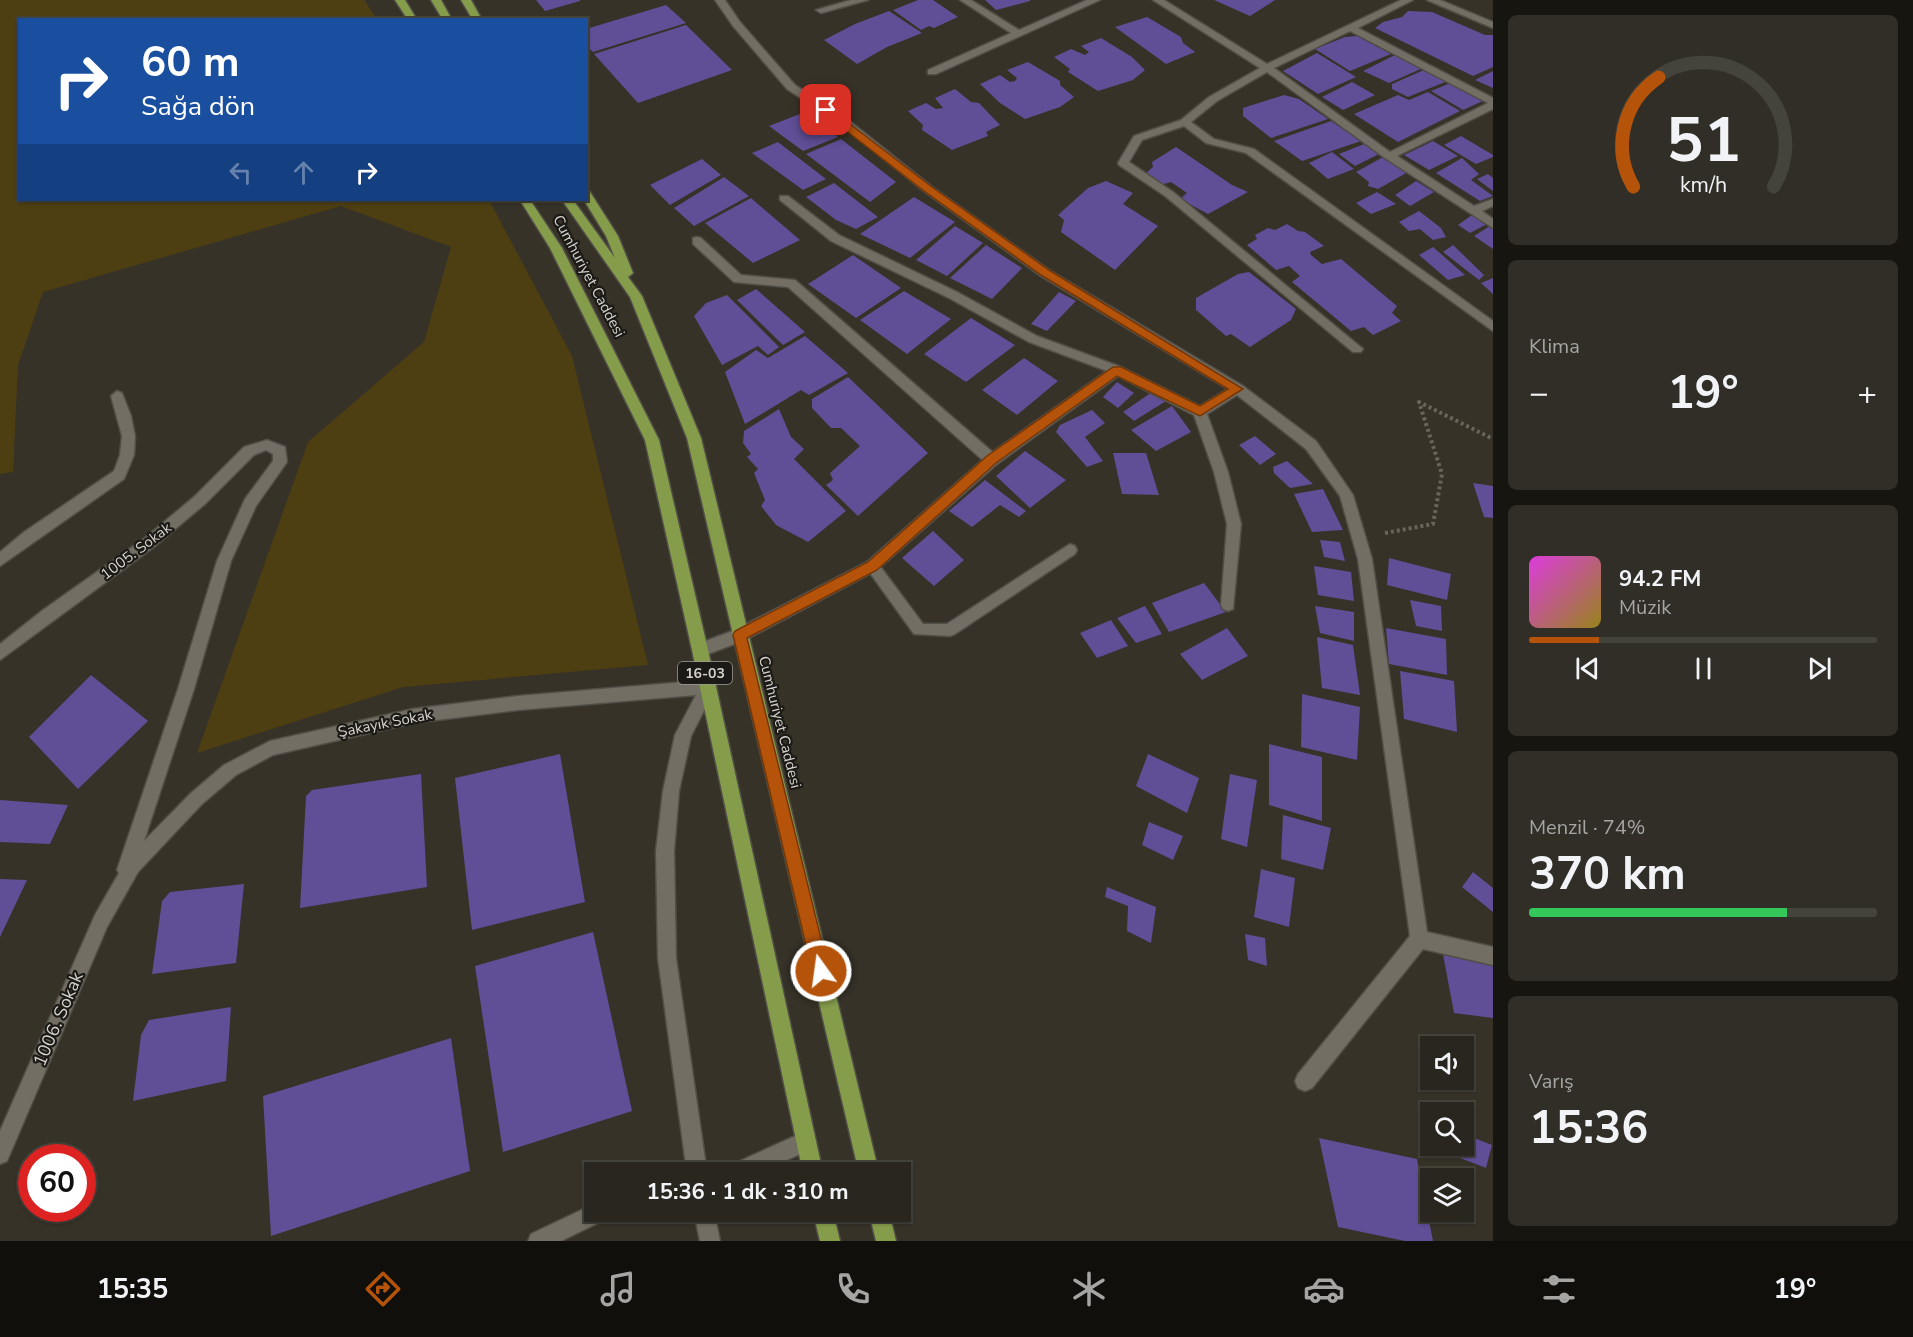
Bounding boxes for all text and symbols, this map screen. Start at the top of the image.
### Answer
text: 60 m [141,34,240,91]
icon: right [42,42,120,120]
pin [800,84,851,135]
text: Sağa dön [141,88,255,125]
icon: arrive [809,93,842,126]
text: 51 [1666,98,1740,183]
icon: left [224,156,257,189]
icon: ahead [287,156,320,189]
icon: right [350,156,383,189]
text: km/h [1679,170,1727,200]
street label: Cumhuriyet Caddesi [548,211,630,341]
text: Klima [1529,333,1580,360]
text: 19° [1667,363,1739,424]
text: − [1529,371,1549,416]
text: + [1857,371,1877,416]
street label: 1005. Sokak [97,518,176,584]
text: 94.2 FM [1619,564,1701,594]
text: Müzik [1619,594,1671,621]
icon: previous [1571,652,1604,685]
icon: pause [1687,652,1720,685]
icon: next [1803,652,1836,685]
street label: Cumhuriyet Caddesi [754,654,806,790]
road number: 16-03 [678,662,732,684]
street label: Şakayık Sokak [336,704,434,742]
text: Menzil · 74% [1529,814,1645,841]
text: 370 km [1529,844,1686,905]
position arrow [789,939,853,1003]
street label: 1006. Sokak [27,967,89,1070]
map controls [1420,1036,1474,1222]
button: sound [1420,1036,1474,1090]
text: Varış [1529,1068,1574,1095]
text: 15:36 [1529,1098,1648,1159]
button: search [1420,1102,1474,1156]
speed limit sign: 60 [18,1144,96,1222]
button: layers [1420,1168,1474,1222]
text: 15:36 · 1 dk · 310 m [647,1177,848,1207]
icon: directions [362,1268,404,1310]
icon: music [597,1268,639,1310]
icon: phone [832,1268,874,1310]
icon: climate [1068,1268,1110,1310]
icon: car [1303,1268,1345,1310]
icon: filters [1538,1268,1580,1310]
text: 15:35 [97,1271,168,1308]
text: 19° [1774,1271,1816,1308]

